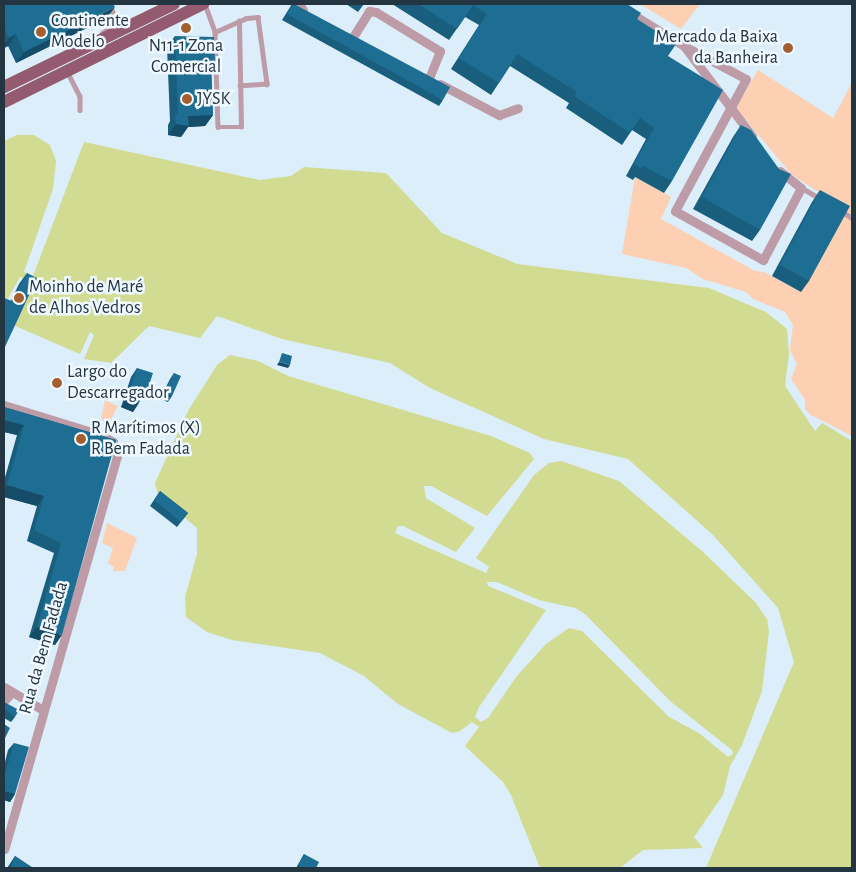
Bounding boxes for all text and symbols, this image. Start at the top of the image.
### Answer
place label: Continente Modelo [51,11,129,54]
marker: N11-1 Zona Comercial [180,22,192,34]
marker: Continente Modelo [35,26,47,38]
place label: Mercado da Baixa da Banheira [655,27,778,70]
place label: N11-1 Zona Comercial [149,36,223,78]
marker: Mercado da Baixa da Banheira [782,42,794,54]
place label: JYSK [197,88,230,110]
marker: JYSK [181,93,193,105]
place label: Moinho de Maré de Alhos Vedros [29,277,143,320]
marker: Moinho de Maré de Alhos Vedros [13,292,25,304]
place label: Largo do Descarregador [67,362,169,404]
marker: Largo do Descarregador [51,377,63,389]
place label: R Marítimos (X) R Bem Fadada [91,418,201,460]
marker: R Marítimos (X) R Bem Fadada [75,433,87,445]
street label: Rua da Bem Fadada [15,579,73,717]

